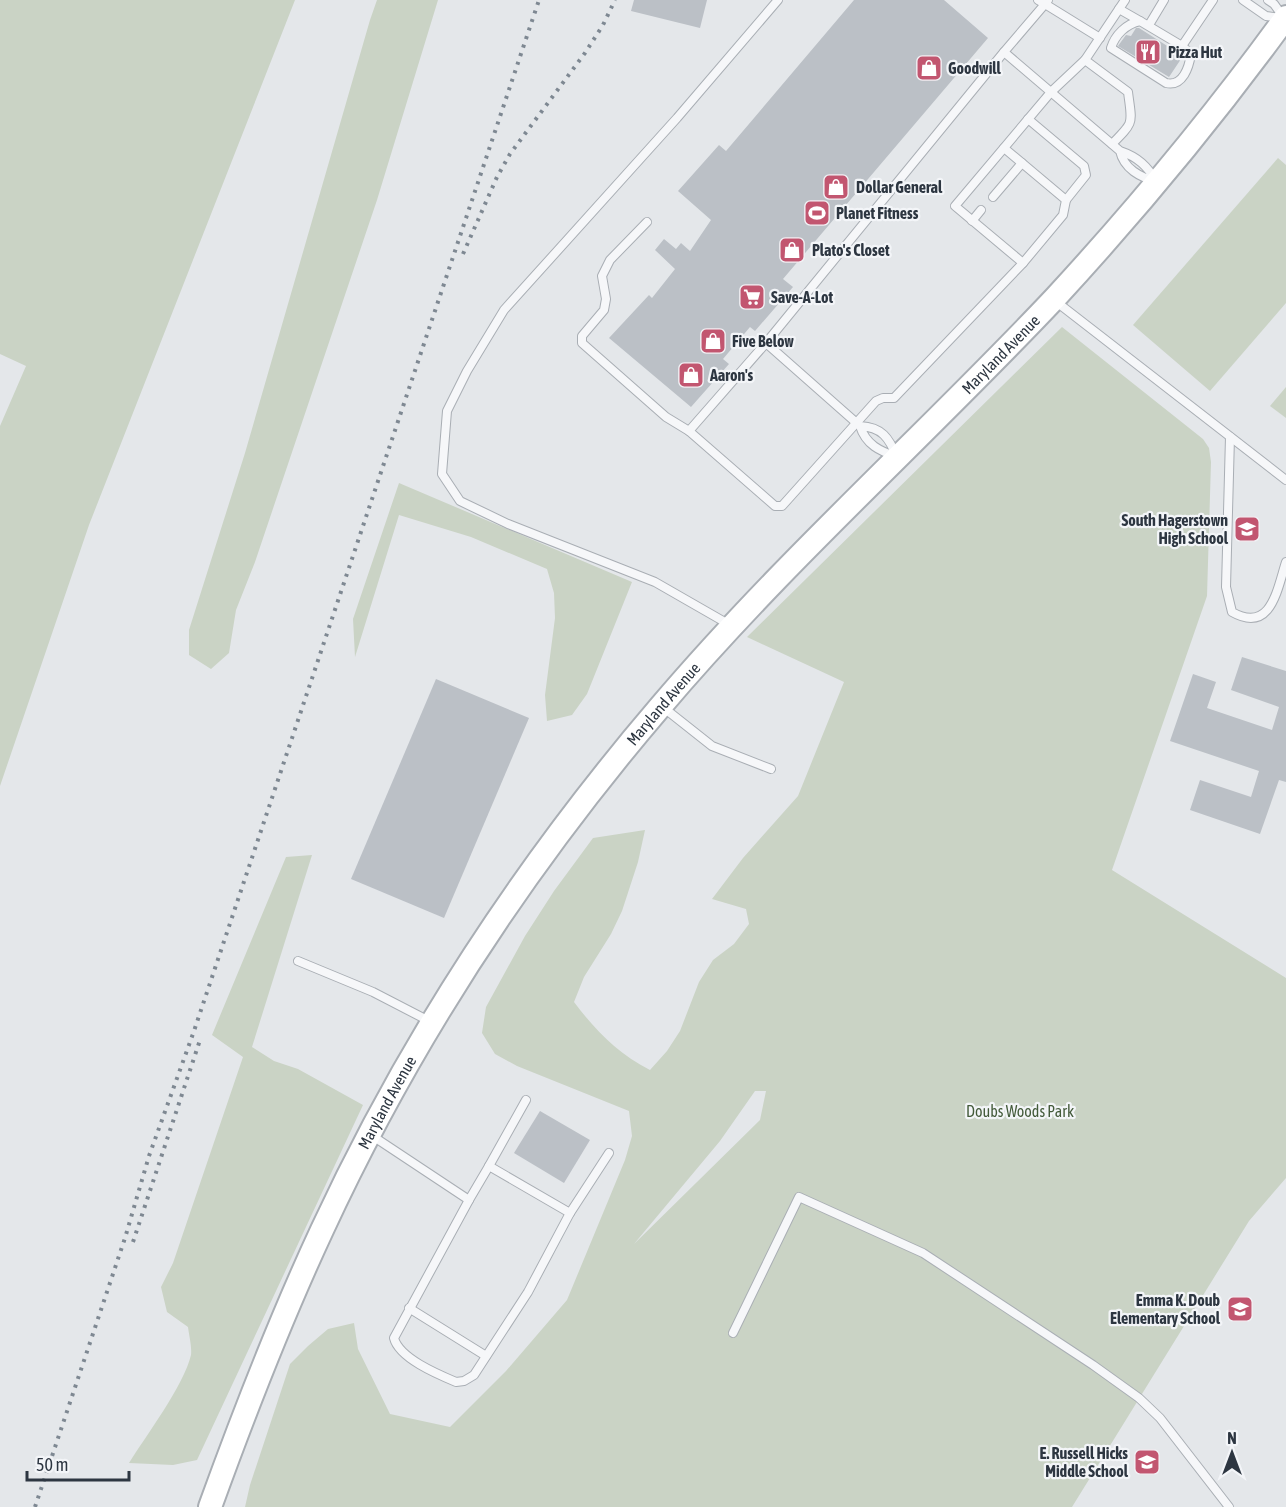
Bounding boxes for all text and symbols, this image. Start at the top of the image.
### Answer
restaurant icon: Pizza Hut [1133,37,1163,67]
place label: Pizza Hut [1168,43,1223,61]
shop icon: Goodwill [914,53,944,83]
place label: Goodwill [948,59,1002,77]
shop icon: Dollar General [821,172,851,202]
place label: Dollar General [856,178,943,196]
sports icon: Planet Fitness [802,198,832,228]
place label: Planet Fitness [836,204,919,222]
shop icon: Plato's Closet [777,235,807,265]
place label: Plato's Closet [812,241,890,259]
supermarket icon: Save-A-Lot [737,282,767,312]
place label: Save-A-Lot [771,288,833,306]
street label: Maryland Avenue [958,311,1043,397]
shop icon: Five Below [698,326,728,356]
place label: Five Below [732,332,794,350]
shop icon: Aaron's [676,360,706,390]
place label: Aaron's [709,366,754,384]
place label: South Hagerstown High School [1121,511,1229,547]
school or university icon: South Hagerstown High School [1232,514,1262,544]
street label: Maryland Avenue [623,659,704,749]
street label: Maryland Avenue [354,1053,419,1152]
park label: Doubs Woods Park [966,1102,1074,1120]
place label: Emma K. Doub Elementary School [1110,1291,1221,1327]
school or university icon: Emma K. Doub Elementary School [1225,1294,1255,1324]
north arrow [1202,1423,1262,1483]
text: N [1227,1429,1237,1447]
scale bar [27,1444,129,1482]
place label: E. Russell Hicks Middle School [1040,1444,1129,1480]
school or university icon: E. Russell Hicks Middle School [1132,1447,1162,1477]
text: 50 m [36,1454,68,1475]

